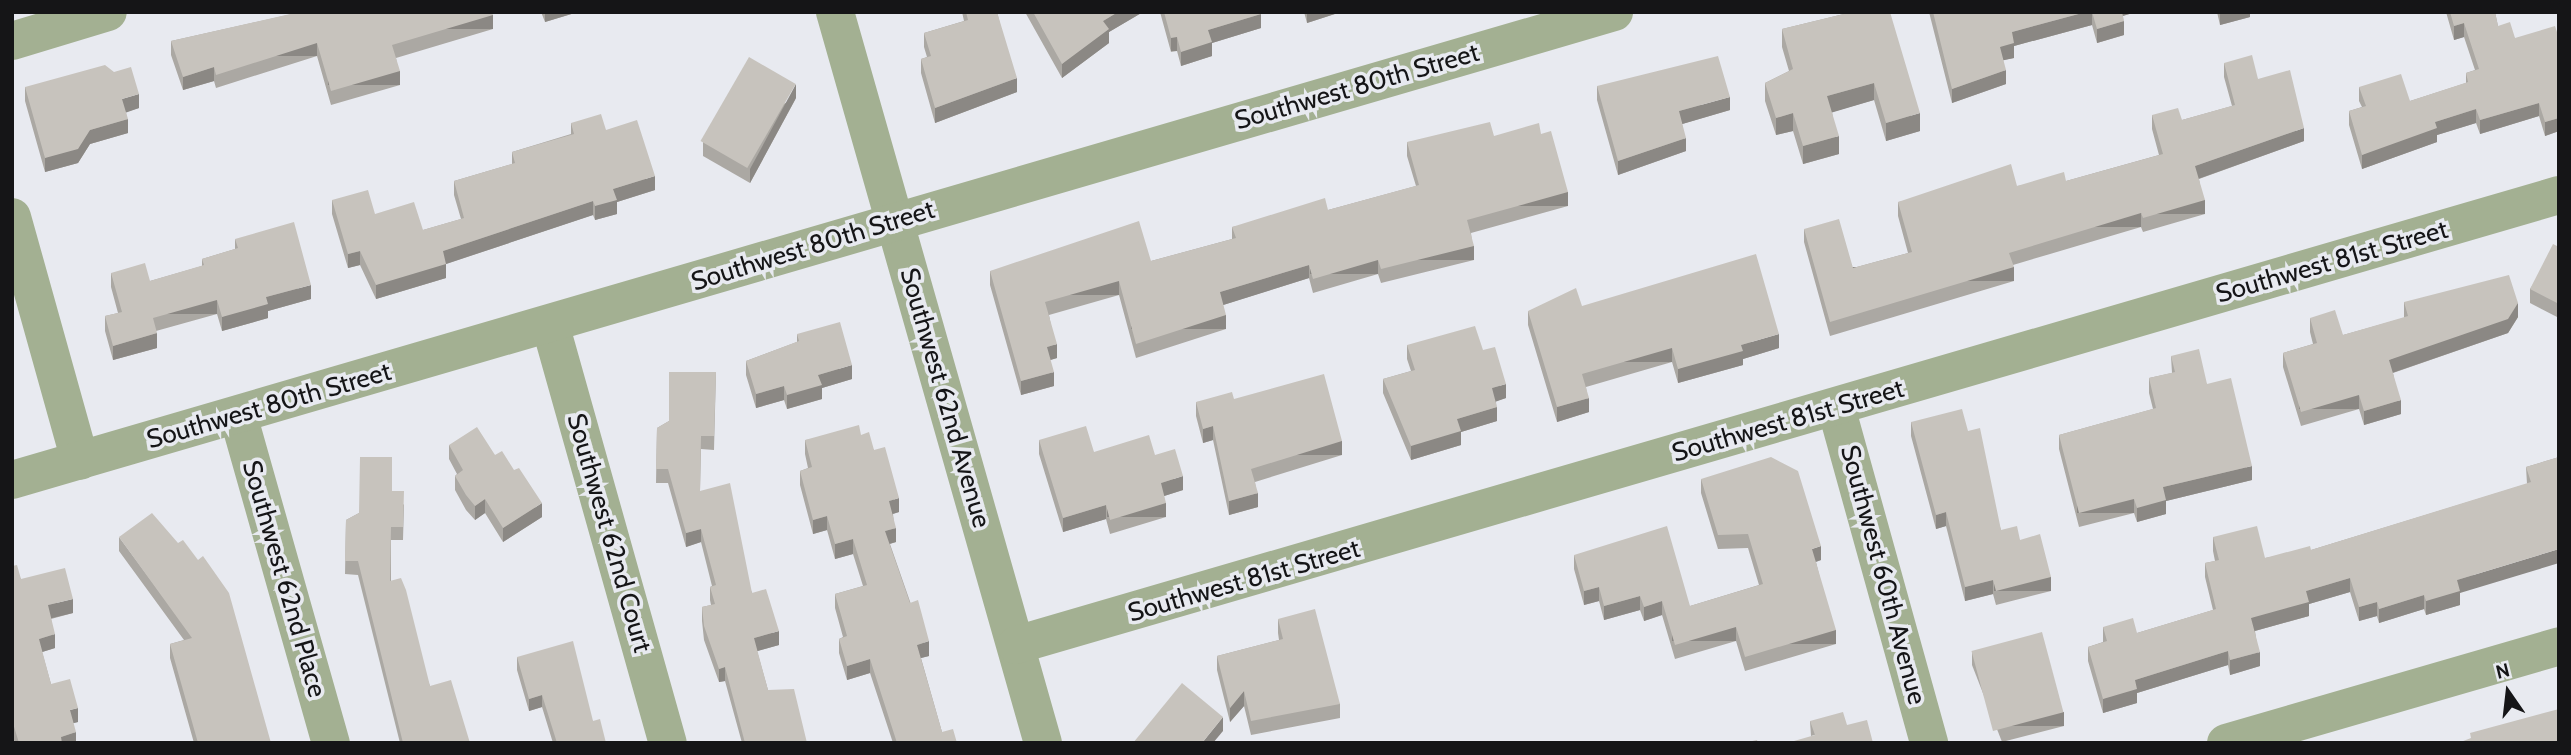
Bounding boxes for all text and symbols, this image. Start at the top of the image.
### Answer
street label: Southwest 80th Street [1231,37,1483,137]
street label: Southwest 80th Street [688,194,938,298]
street label: Southwest 81st Street [2213,214,2451,310]
street label: Southwest 62nd Avenue [893,264,997,532]
street label: Southwest 80th Street [143,356,395,456]
street label: Southwest 81st Street [1669,373,1907,469]
street label: Southwest 62nd Court [560,410,658,656]
street label: Southwest 60th Avenue [1833,442,1933,708]
street label: Southwest 62nd Place [235,457,333,701]
street label: Southwest 81st Street [1125,533,1363,629]
north arrow [2473,657,2543,727]
text: N [2493,658,2512,684]

